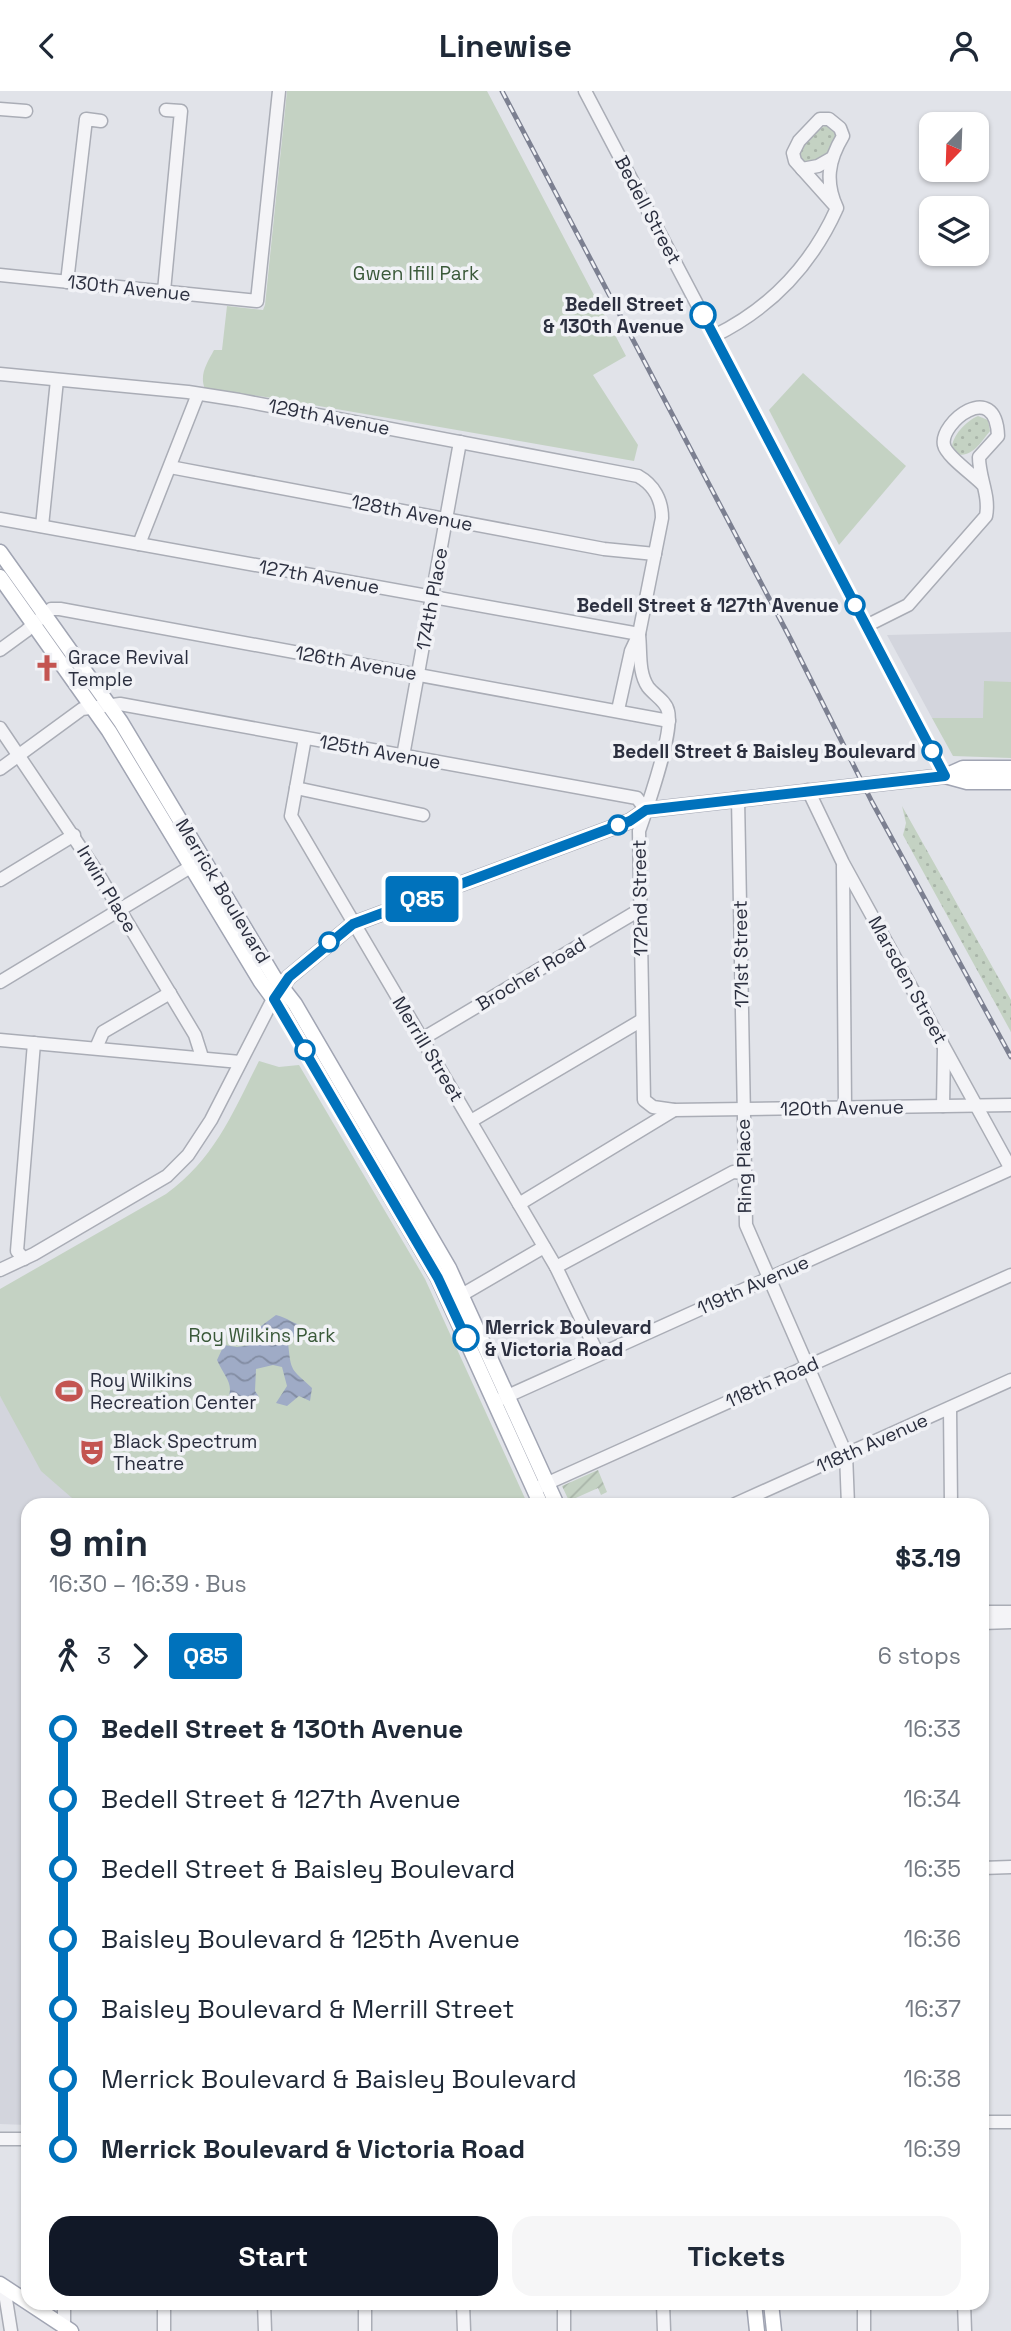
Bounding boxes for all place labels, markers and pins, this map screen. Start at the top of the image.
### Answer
place label: Bedell Street & 130th Avenue [543,292,684,339]
marker: Bedell Street & 130th Avenue [690,302,716,328]
place label: Bedell Street & 127th Avenue [577,593,839,618]
marker: Bedell Street & 127th Avenue [845,595,865,615]
place label: Grace Revival Temple [68,645,189,692]
church icon: Grace Revival Temple [32,653,62,683]
place label: Bedell Street & Baisley Boulevard [613,739,916,764]
marker: Bedell Street & Baisley Boulevard [922,741,942,761]
unlabelled marker [608,815,628,835]
unlabelled marker [319,932,339,952]
unlabelled marker [295,1040,315,1060]
place label: Merrick Boulevard & Victoria Road [485,1315,652,1362]
marker: Merrick Boulevard & Victoria Road [453,1325,479,1351]
place label: Roy Wilkins Recreation Center [90,1368,256,1415]
sports icon: Roy Wilkins Recreation Center [54,1376,84,1406]
place label: Black Spectrum Theatre [113,1429,257,1476]
theatre icon: Black Spectrum Theatre [77,1437,107,1467]

